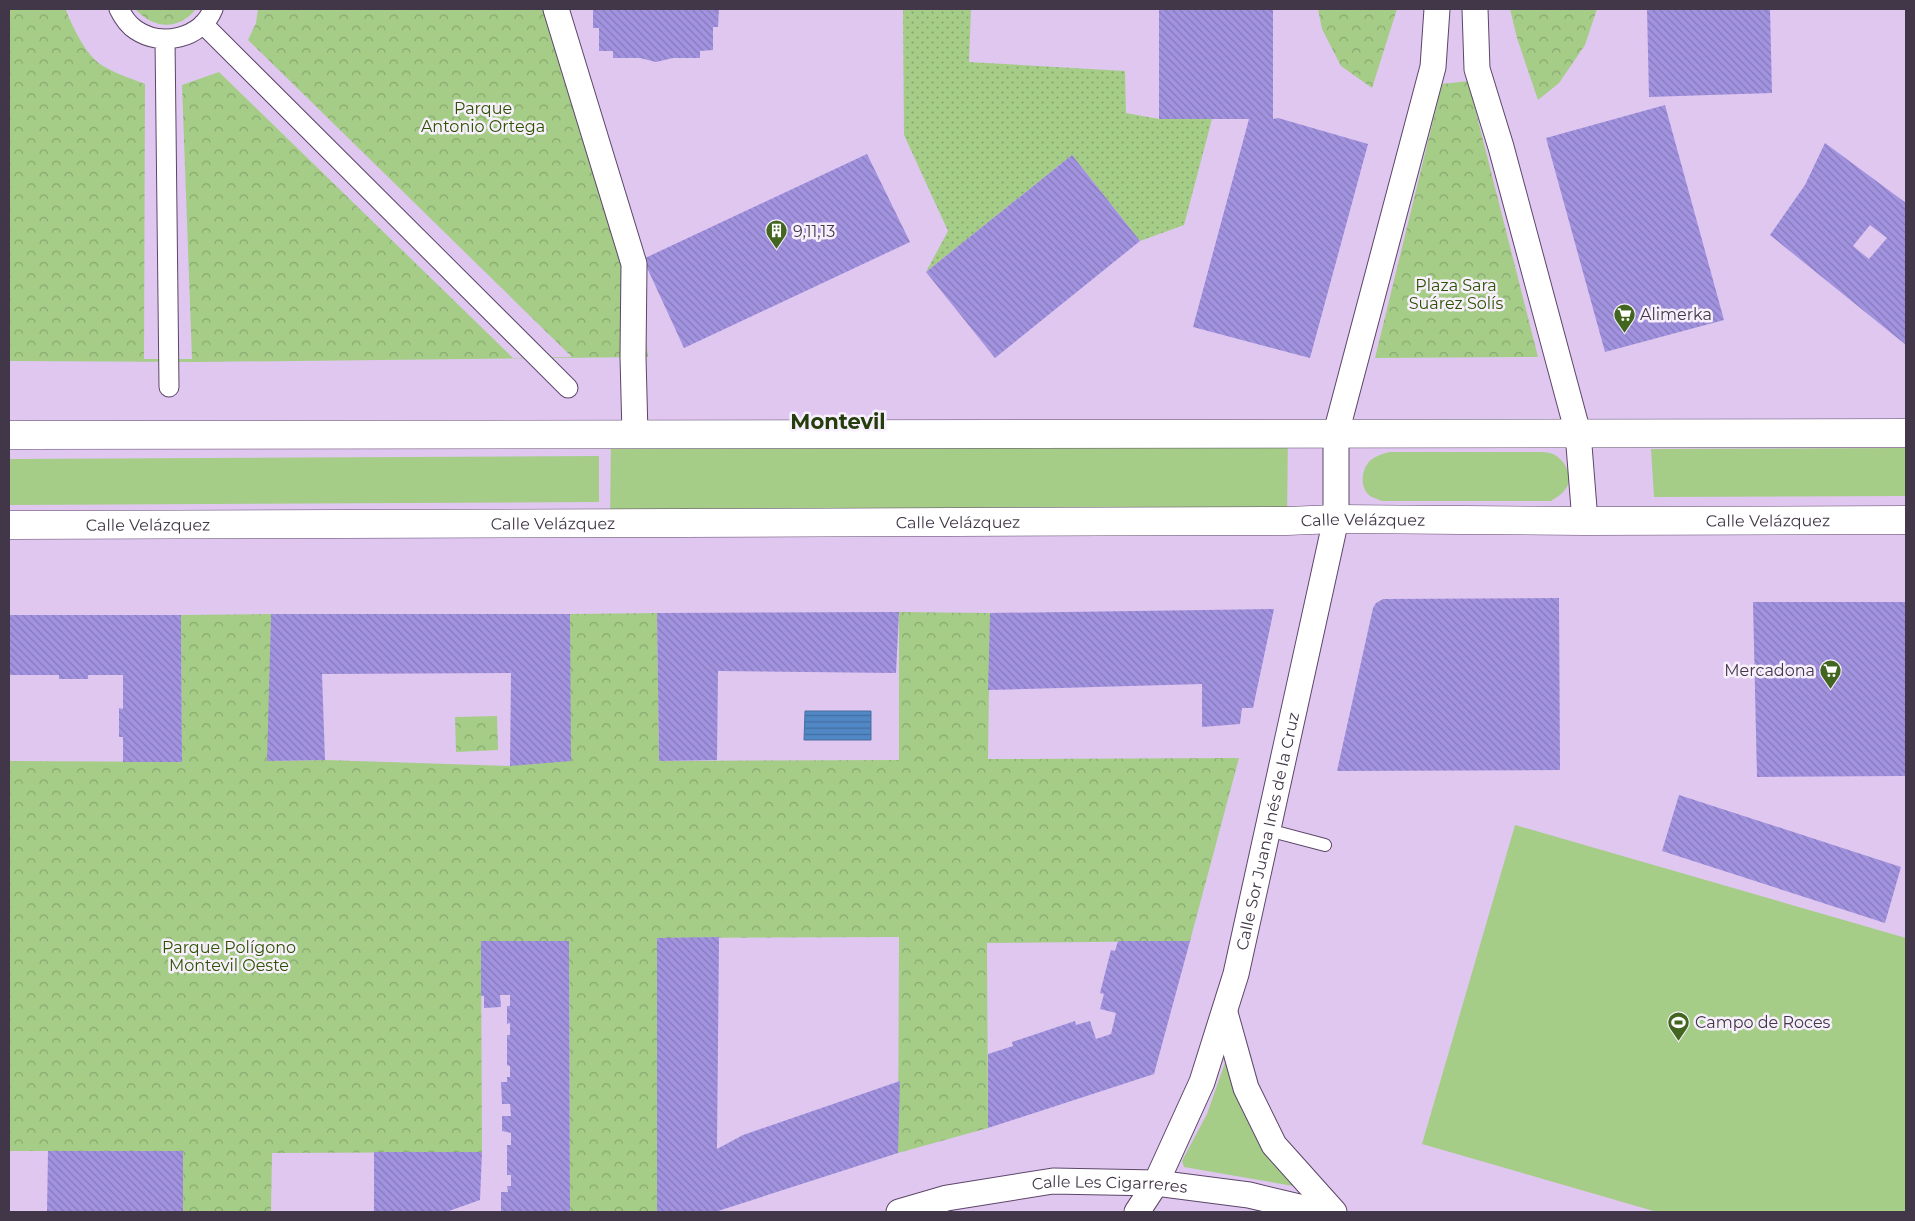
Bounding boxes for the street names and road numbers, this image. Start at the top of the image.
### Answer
street label: Calle Velázquez [1300,509,1425,530]
street label: Calle Velázquez [1706,511,1830,530]
street label: Calle Velázquez [896,512,1020,532]
street label: Calle Velázquez [491,514,615,533]
street label: Calle Velázquez [86,515,210,534]
street label: Calle Sor Juana Inés de la Cruz [1232,710,1303,952]
street label: Calle Les Cigarreres [1030,1171,1189,1197]

